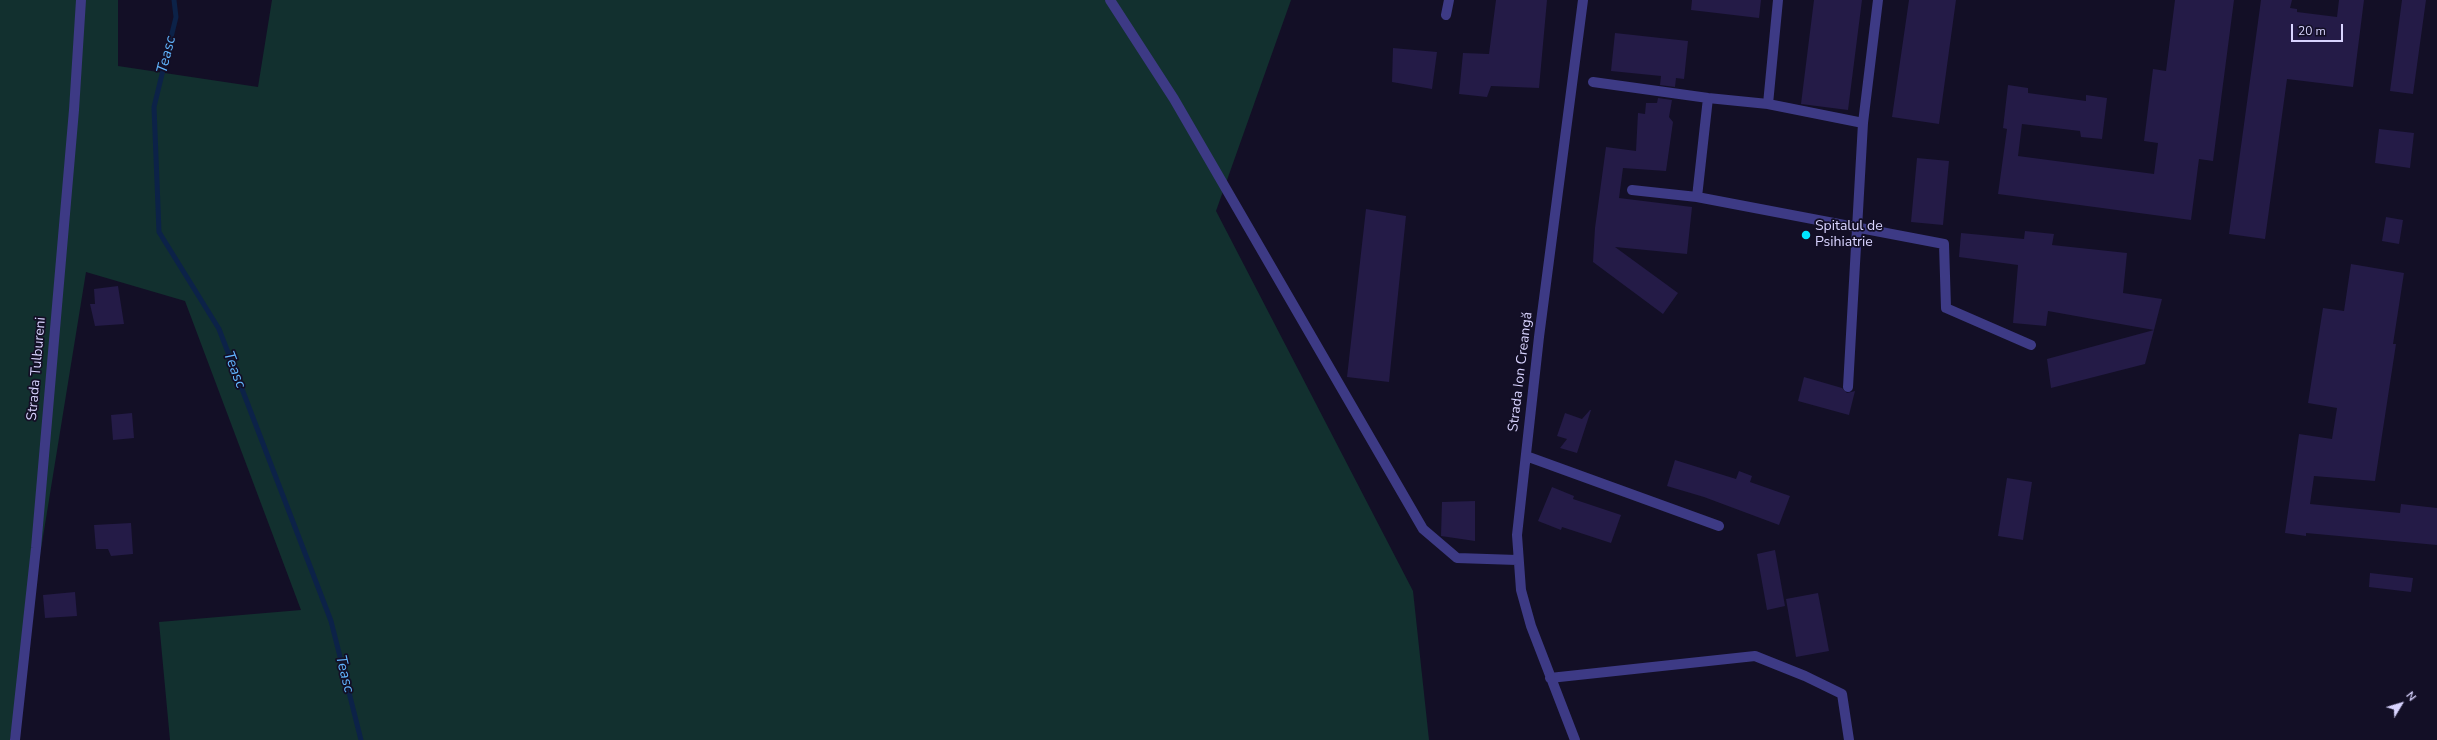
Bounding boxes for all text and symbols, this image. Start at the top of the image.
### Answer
scale bar [2293,16,2345,42]
text: 20 m [2298,23,2326,39]
water label: Teasc [154,34,180,76]
place label: Spitalul de Psihiatrie [1815,219,1883,252]
marker: Spitalul de Psihiatrie [1800,229,1812,241]
street label: Strada Ion Creangă [1505,311,1537,433]
street label: Strada Tulbureni [24,316,50,422]
water label: Teasc [219,349,249,391]
water label: Teasc [331,653,357,695]
north arrow [2381,684,2421,724]
text: N [2402,688,2419,704]

